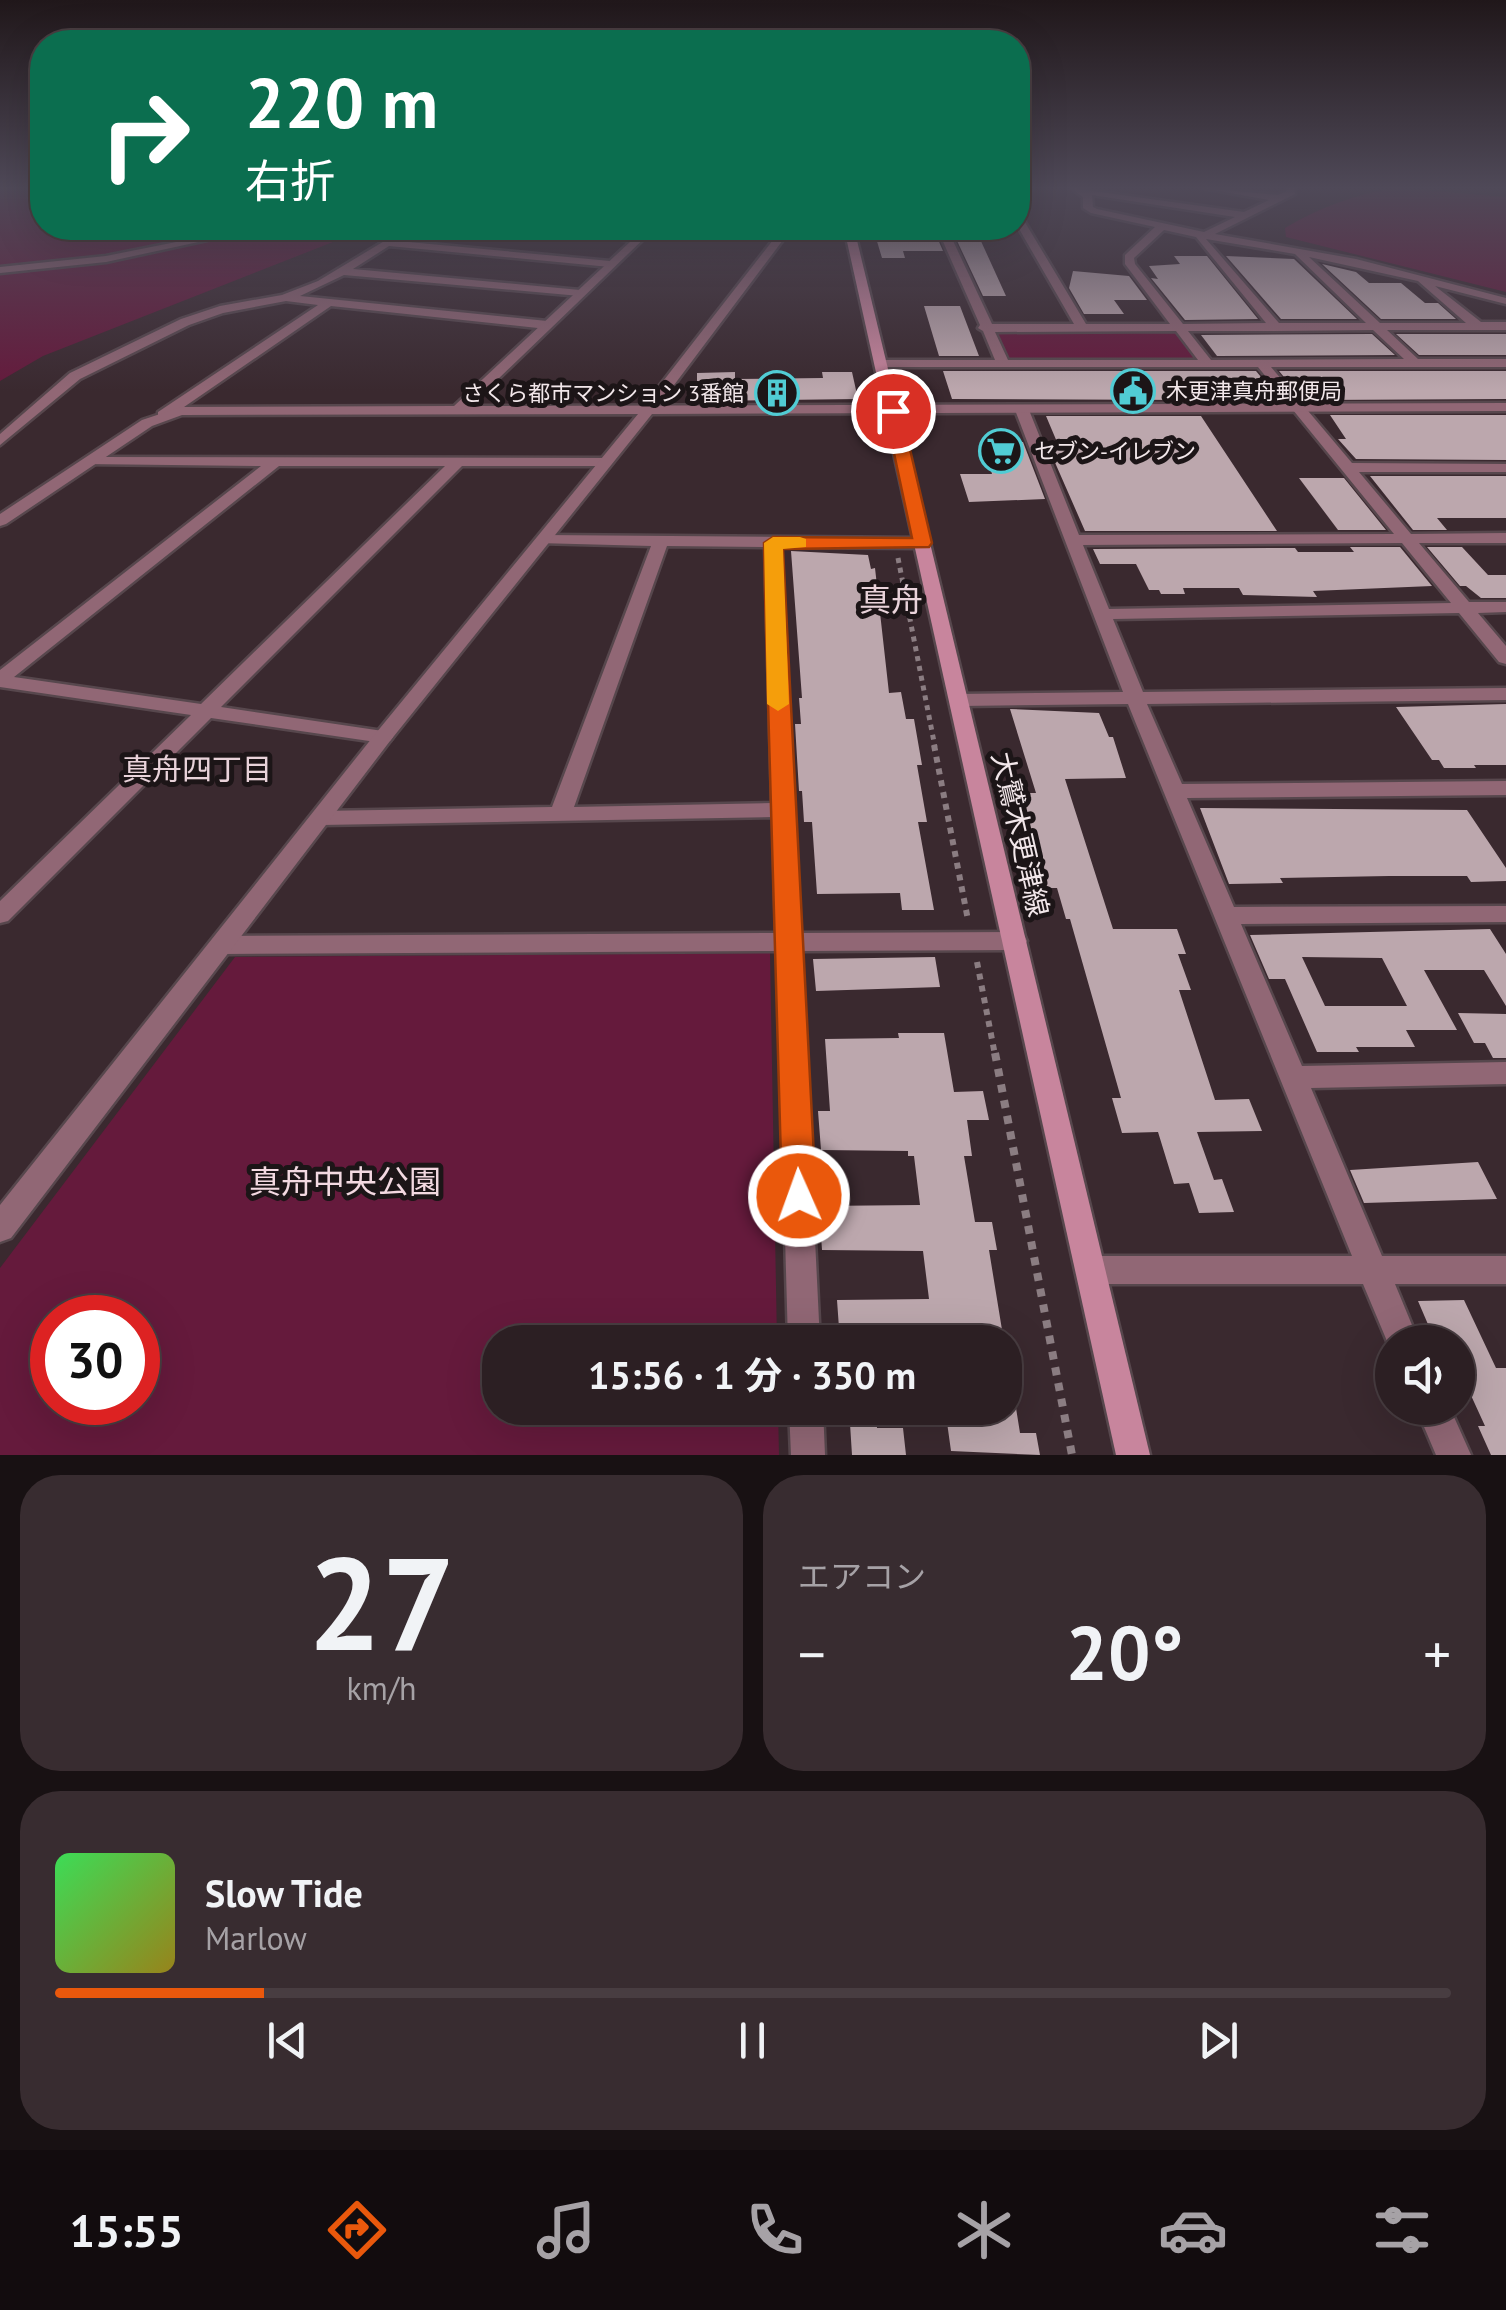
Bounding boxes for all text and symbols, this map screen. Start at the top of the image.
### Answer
text: 220 m [245,57,438,147]
icon: right [80,70,210,200]
text: 右折 [245,151,335,209]
public building icon: 木更津真舟郵便局 [1110,368,1156,414]
pin [851,369,936,454]
building icon: さくら都市マンション 3番館 [754,370,800,416]
place label: 木更津真舟郵便局 [1166,377,1342,405]
place label: さくら都市マンション 3番館 [462,379,744,407]
icon: arrive [866,384,921,439]
supermarket icon: セブン-イレブン [978,428,1024,474]
place label: セブン-イレブン [1034,437,1196,465]
district label: 真舟 [859,578,923,620]
street label: 大鷲木更津線 [984,748,1058,920]
district label: 真舟四丁目 [122,749,272,788]
position arrow [747,1144,851,1248]
park label: 真舟中央公園 [249,1160,441,1202]
speed limit sign: 30 [30,1295,160,1425]
map controls [1375,1325,1475,1425]
button: sound [1375,1325,1475,1425]
text: 15:56 · 1 分 · 350 m [588,1350,916,1399]
text: 27 [308,1518,455,1686]
text: エアコン [798,1555,926,1597]
text: 20° [1066,1604,1183,1701]
text: − [798,1618,826,1689]
text: + [1423,1618,1451,1689]
text: km/h [346,1667,417,1709]
text: Slow Tide [205,1868,363,1917]
text: Marlow [205,1917,307,1959]
icon: previous [260,2013,315,2068]
icon: pause [725,2013,780,2068]
icon: next [1191,2013,1246,2068]
icon: directions [322,2195,392,2265]
icon: music [531,2195,601,2265]
icon: phone [740,2195,810,2265]
icon: climate [949,2195,1019,2265]
icon: car [1158,2195,1228,2265]
icon: filters [1367,2195,1437,2265]
text: 15:55 [69,2201,184,2259]

